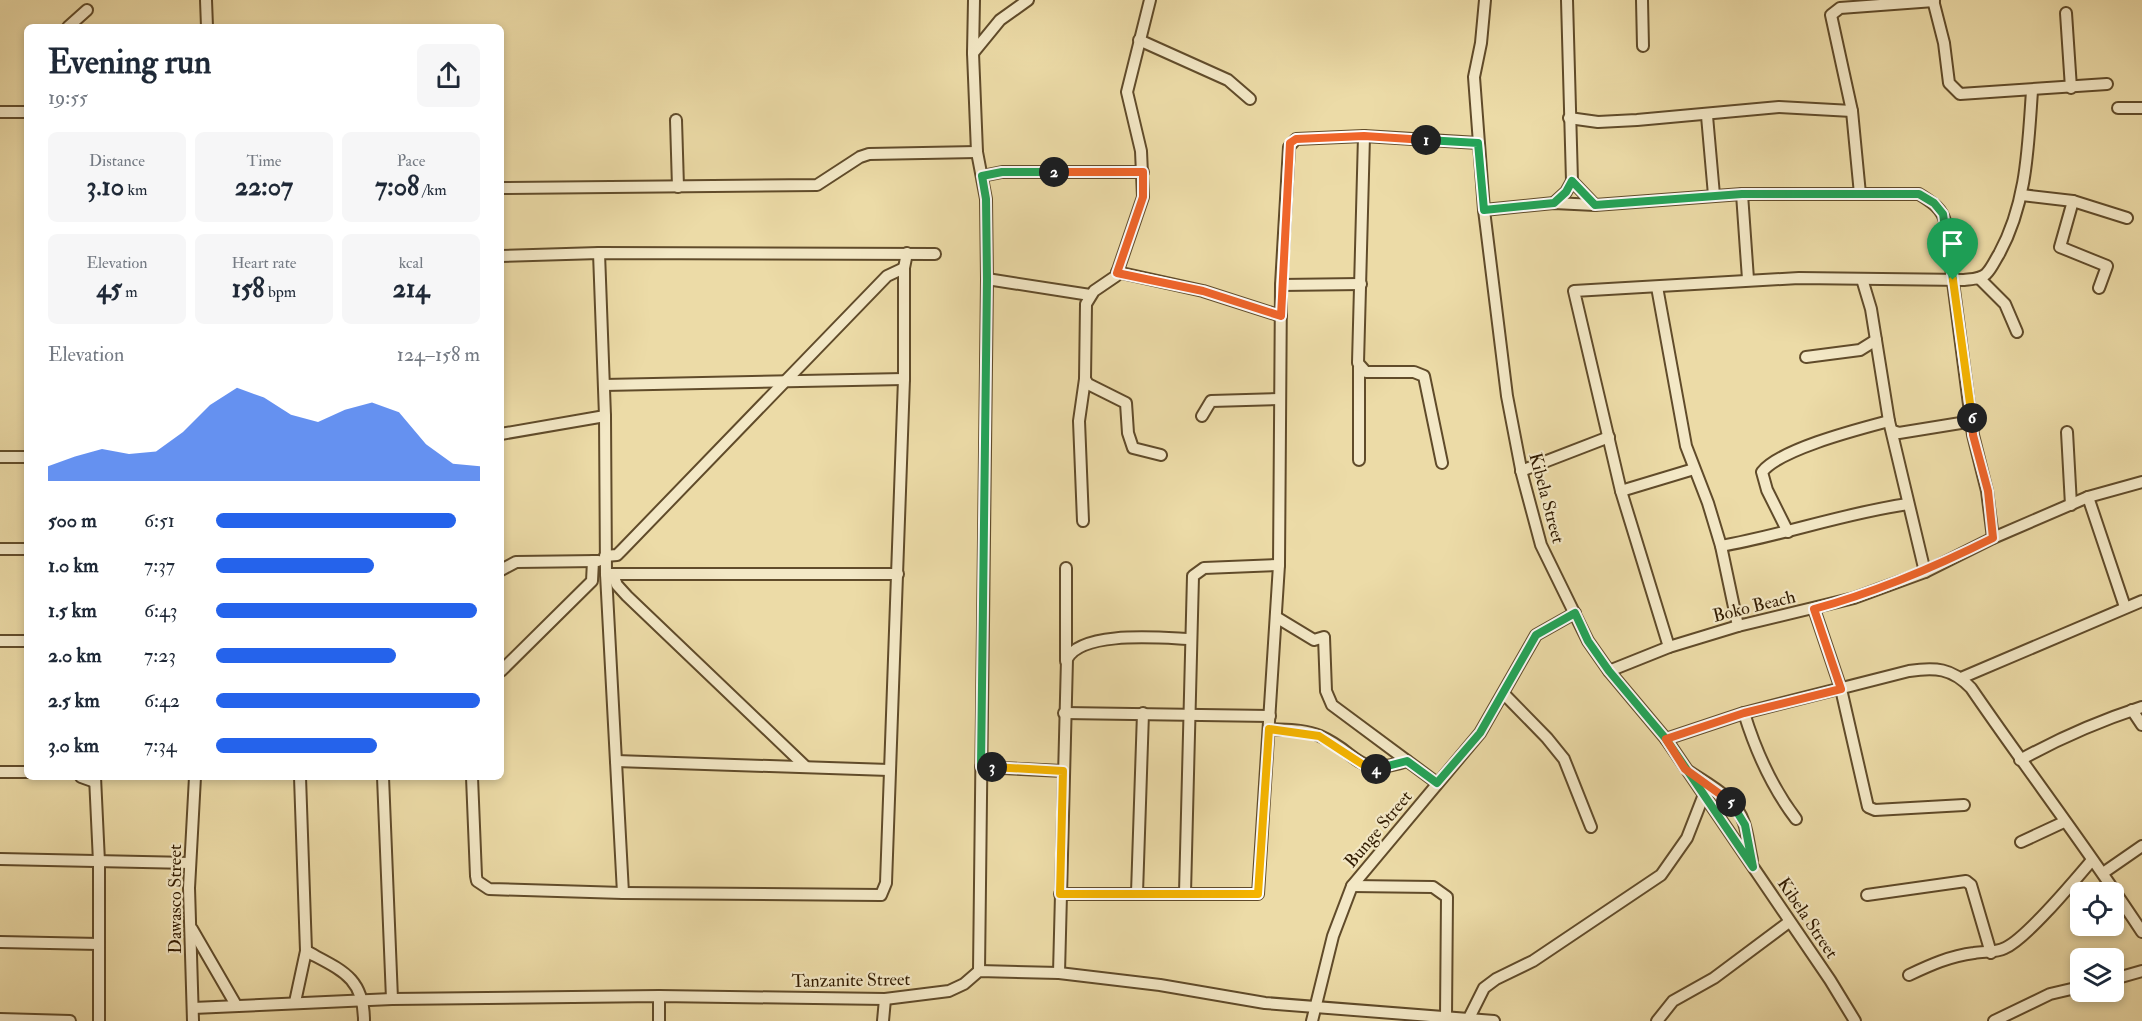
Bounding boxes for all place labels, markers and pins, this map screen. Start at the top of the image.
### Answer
pin: 1 [1411,125,1441,155]
pin: 2 [1039,157,1069,187]
pin [1927,218,1978,280]
pin: 6 [1957,403,1987,433]
pin: 3 [977,752,1007,782]
pin: 4 [1361,754,1391,784]
pin: 5 [1716,787,1746,817]

